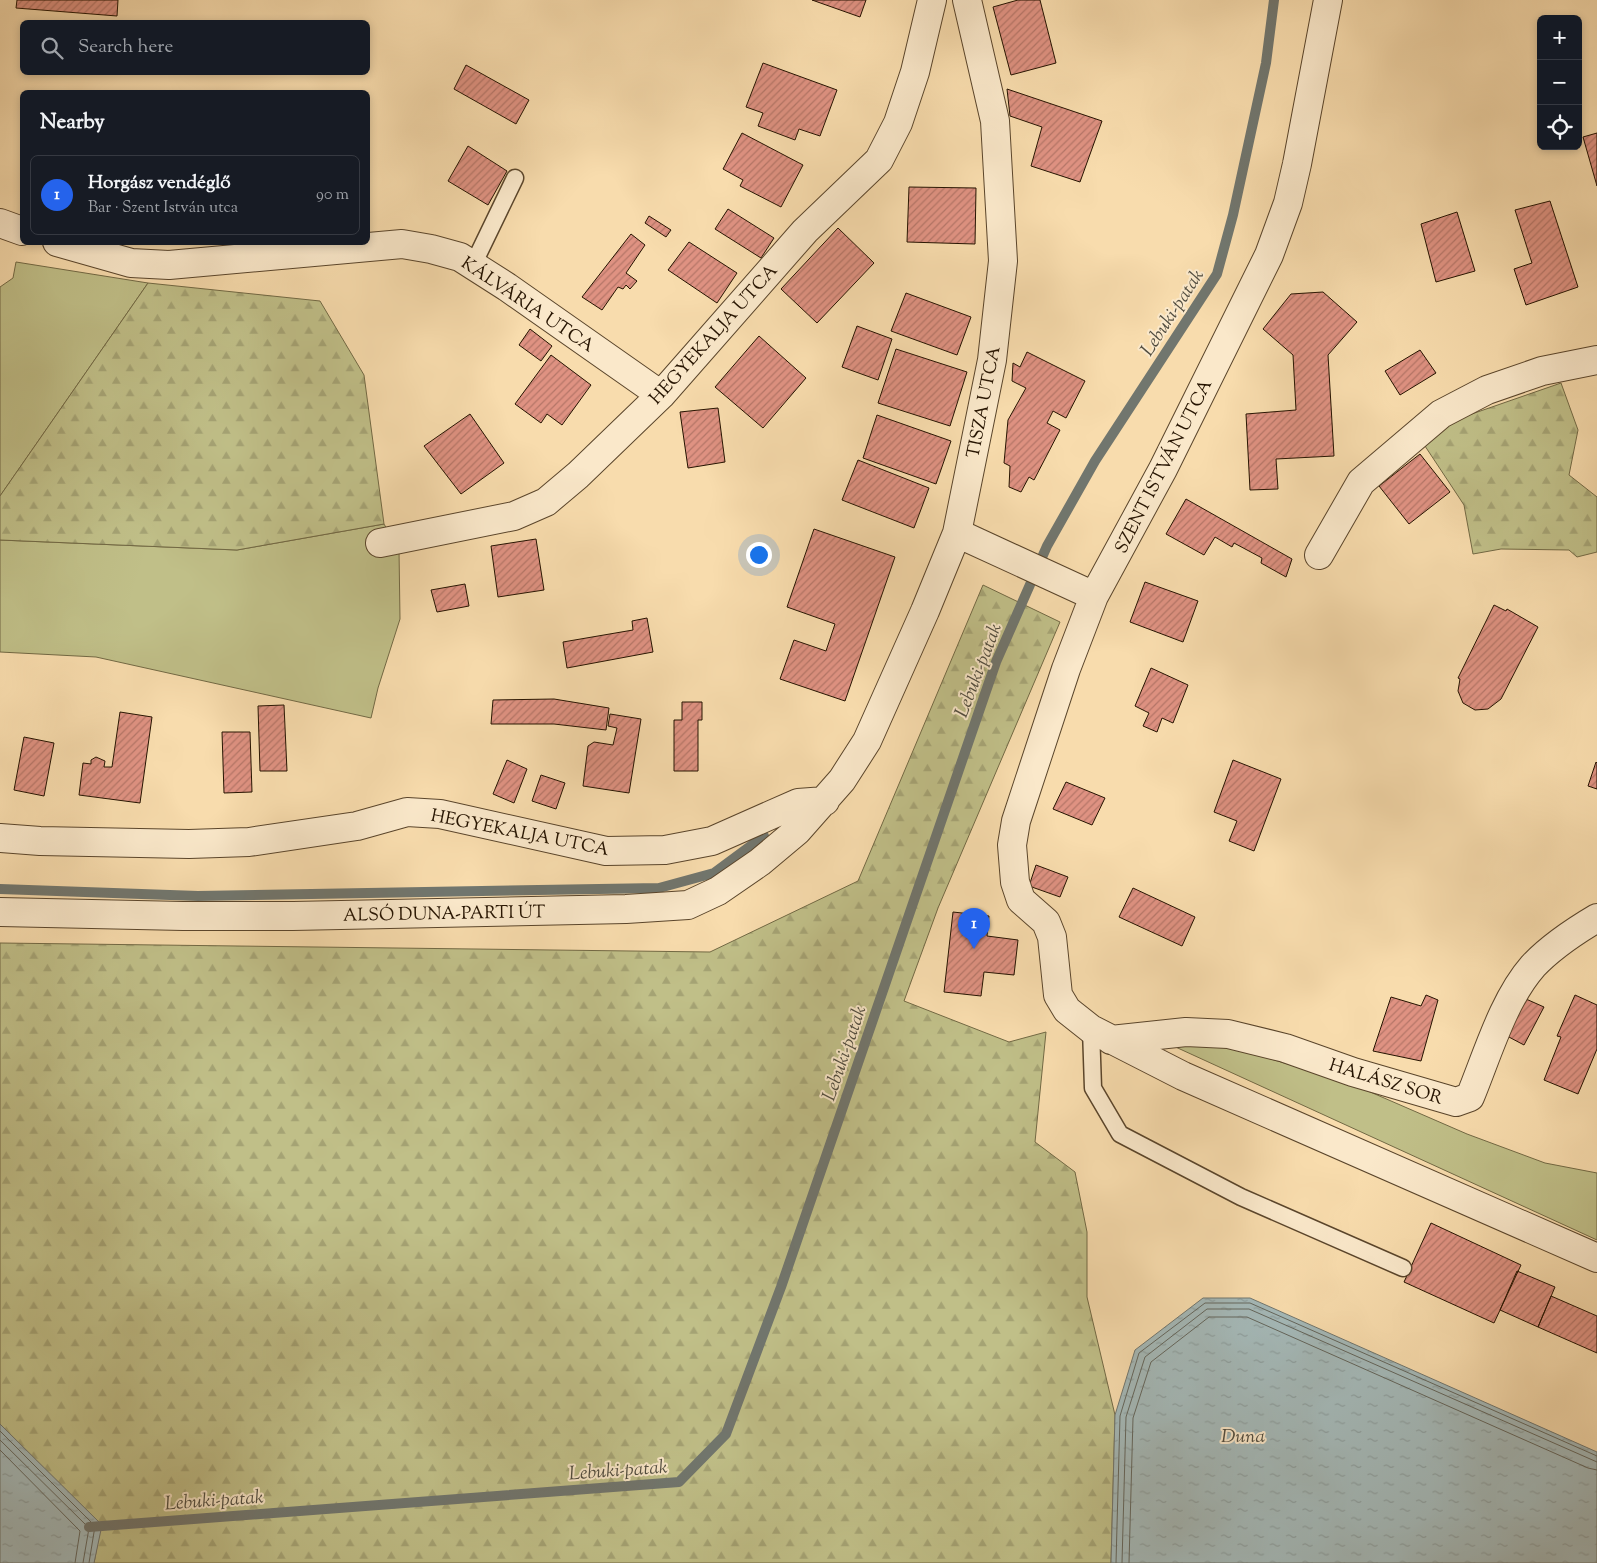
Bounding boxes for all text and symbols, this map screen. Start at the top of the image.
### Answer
map controls [1537,15,1582,150]
button: + [1537,15,1582,60]
search box [20,20,370,75]
icon: search [38,34,66,62]
text: Search here [78,34,173,61]
button: − [1537,60,1582,105]
button: locate [1537,105,1582,150]
text: Nearby [40,108,105,138]
text: Horgász vendéglő [88,170,231,197]
text: 1 [54,184,60,207]
text: 90 m [316,184,349,207]
text: Bar · Szent István utca [88,197,238,220]
street label: KÁLVÁRIA UTCA [455,251,599,360]
street label: HEGYEKALJA UTCA [644,259,785,411]
water label: Lebuki-patak [1135,264,1212,362]
street label: TISZA UTCA [961,344,1009,461]
street label: SZENT ISTVÁN UTCA [1110,375,1220,558]
your location [746,542,772,568]
water label: Lebuki-patak [949,619,1010,722]
street label: HEGYEKALJA UTCA [428,804,611,864]
street label: ALSÓ DUNA-PARTI ÚT [343,899,546,930]
pin: 1 [958,908,990,949]
water label: Lebuki-patak [816,1002,874,1105]
street label: HALÁSZ SOR [1325,1053,1446,1113]
water label: Duna [1221,1424,1265,1451]
water label: Lebuki-patak [568,1455,669,1488]
water label: Lebuki-patak [164,1485,265,1518]

